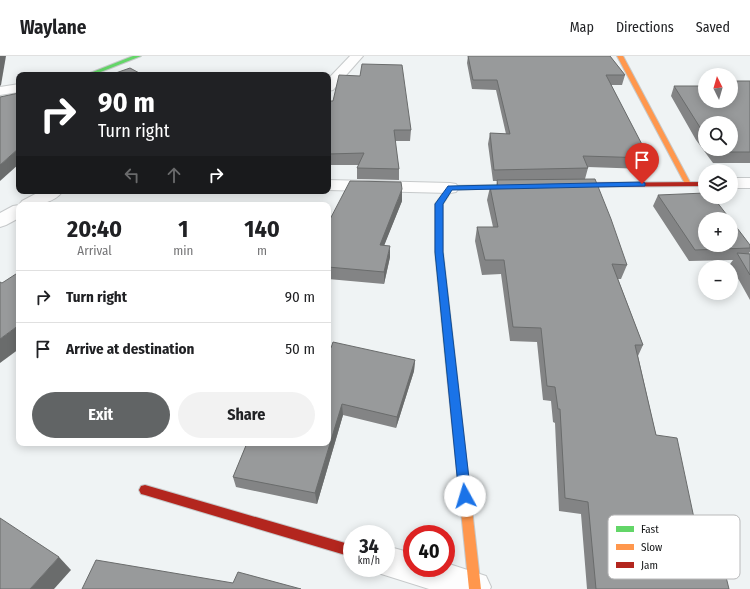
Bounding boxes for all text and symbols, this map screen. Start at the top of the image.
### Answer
text: Waylane [20,16,86,39]
text: Map [570,19,594,36]
text: Directions [616,19,674,36]
text: Saved [696,19,730,36]
north arrow [698,68,738,108]
map controls [698,68,738,300]
text: 90 m [98,86,155,119]
icon: right [32,88,84,140]
button: search [698,116,738,156]
text: Turn right [98,120,170,142]
pin [625,143,659,184]
icon: arrive [631,149,653,171]
icon: left [121,164,143,186]
icon: ahead [163,164,185,186]
icon: right [205,164,227,186]
button: layers [698,164,738,204]
button: + [698,212,738,252]
text: 20:40 [67,215,122,243]
text: 1 [178,215,188,243]
text: 140 [244,215,280,243]
text: Arrival [77,243,112,258]
text: min [173,243,193,258]
text: m [257,243,267,258]
button: − [698,260,738,300]
icon: right [32,286,54,308]
text: Turn right [66,288,127,306]
text: 90 m [285,288,315,306]
icon: arrive [32,338,54,360]
text: Arrive at destination [66,340,194,358]
text: 50 m [285,340,315,358]
button: Exit [32,392,170,438]
button: Share [178,392,315,438]
position arrow [444,475,486,517]
legend [608,515,740,579]
text: Fast [641,523,659,536]
speed limit sign: 40 [403,525,455,577]
text: 34 [359,534,379,558]
text: Slow [641,541,662,554]
text: km/h [358,555,380,567]
text: Jam [641,559,658,572]

